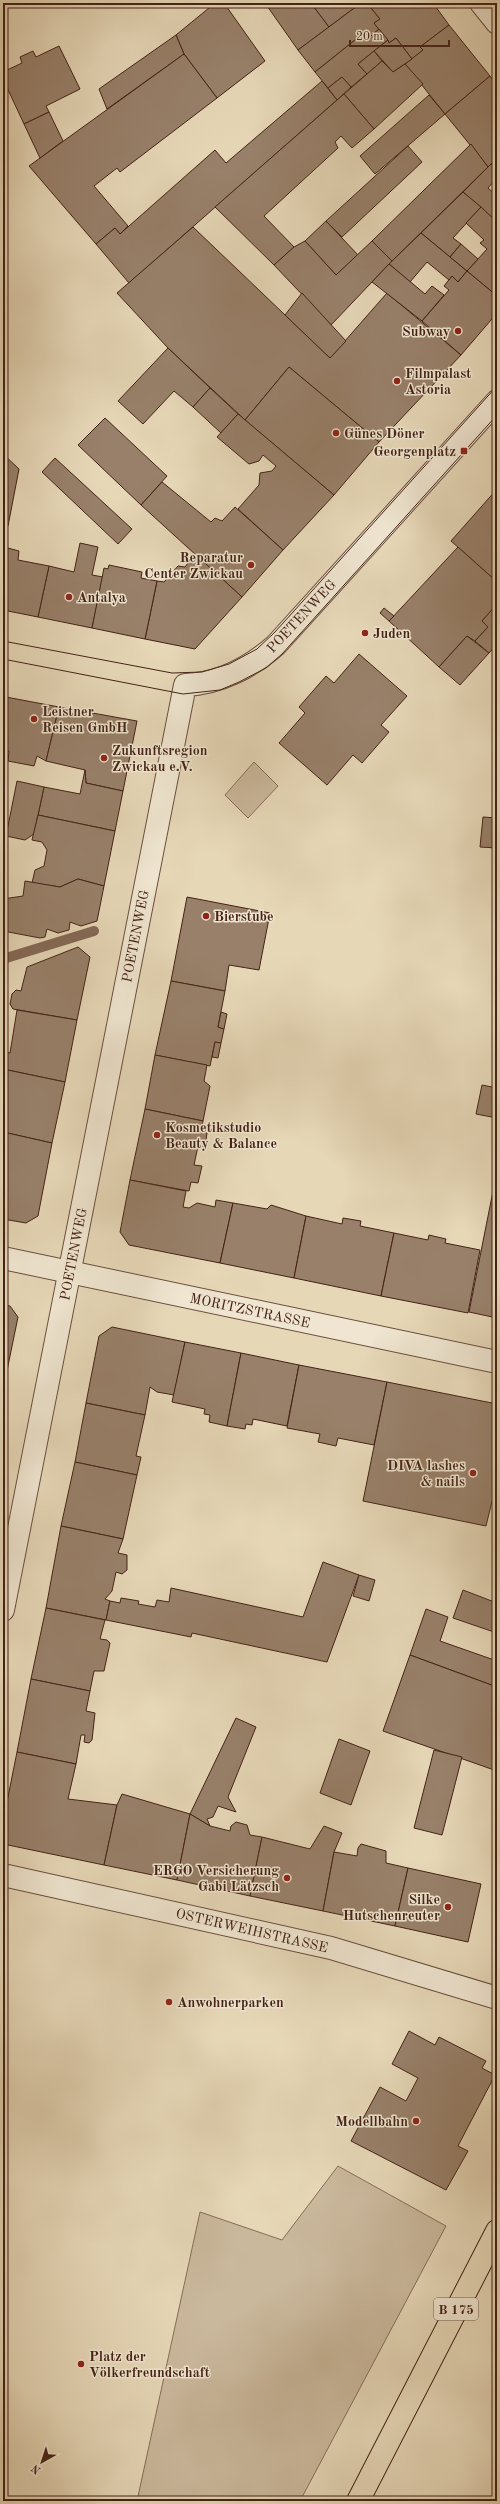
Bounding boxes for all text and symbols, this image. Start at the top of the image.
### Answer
scale bar [350,22,449,48]
text: 20 m [356,31,383,43]
place label: Subway [402,325,450,339]
marker: Subway [453,326,463,336]
place label: Filmpalast Astoria [405,367,471,397]
marker: Filmpalast Astoria [392,376,402,386]
place label: Günes Döner [344,427,425,441]
marker: Günes Döner [331,428,341,438]
place label: Georgenplatz [373,445,456,459]
marker: Georgenplatz [459,446,469,456]
place label: Reparatur Center Zwickau [144,551,243,581]
marker: Reparatur Center Zwickau [246,560,256,570]
street label: POETENWEG [265,577,339,656]
place label: Antalya [77,591,126,605]
marker: Antalya [64,592,74,602]
place label: Juden [373,627,410,641]
marker: Juden [360,628,370,638]
place label: Leistner Reisen GmbH [42,705,128,735]
marker: Leistner Reisen GmbH [29,714,39,724]
place label: Zukunftsregion Zwickau e.V. [112,744,208,774]
marker: Zukunftsregion Zwickau e.V. [99,753,109,763]
street label: POETENWEG [120,889,152,984]
place label: Bierstube [214,910,274,924]
marker: Bierstube [201,911,211,921]
place label: Kosmetikstudio Beauty & Balance [165,1121,277,1151]
marker: Kosmetikstudio Beauty & Balance [152,1130,162,1140]
street label: POETENWEG [58,1207,90,1302]
street label: MORITZSTRASSE [188,1291,311,1331]
place label: DIVA lashes & nails [387,1459,465,1489]
marker: DIVA lashes & nails [468,1468,478,1478]
place label: ERGO Versicherung Gabi Lätzsch [153,1864,279,1894]
marker: ERGO Versicherung Gabi Lätzsch [282,1873,292,1883]
place label: Silke Hutschenreuter [343,1893,440,1923]
marker: Silke Hutschenreuter [443,1902,453,1912]
street label: OSTERWEIHSTRASSE [174,1907,329,1955]
place label: Anwohnerparken [177,1996,284,2010]
marker: Anwohnerparken [164,1997,174,2007]
place label: Modellbahn [336,2115,408,2129]
marker: Modellbahn [411,2116,421,2126]
road number: B 175 [434,2298,478,2320]
place label: Platz der Völkerfreundschaft [89,2350,210,2380]
marker: Platz der Völkerfreundschaft [76,2359,86,2369]
north arrow [22,2442,62,2482]
text: N [29,2461,43,2476]

